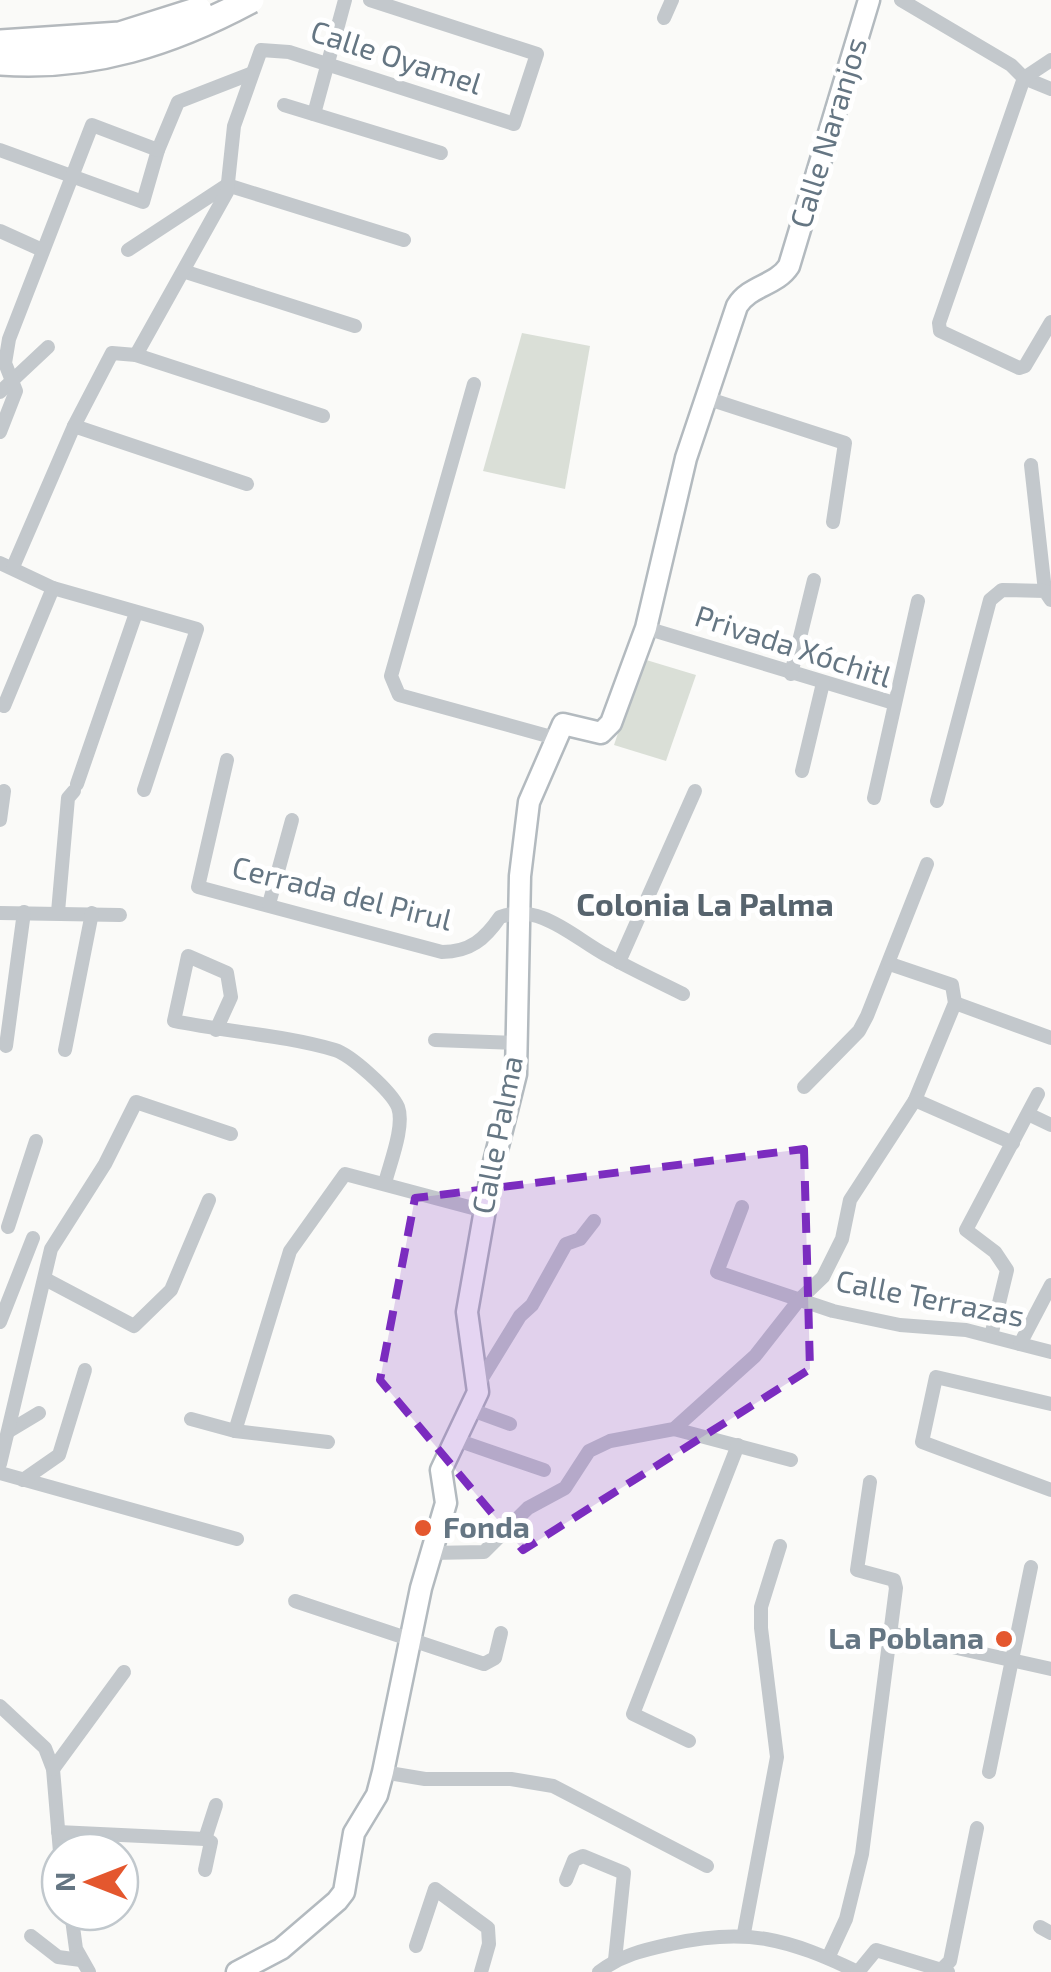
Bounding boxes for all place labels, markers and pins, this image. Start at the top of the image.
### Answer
place label: Fonda [443,1508,530,1544]
marker: Fonda [412,1517,434,1539]
place label: La Poblana [828,1619,984,1655]
marker: La Poblana [993,1628,1015,1650]

